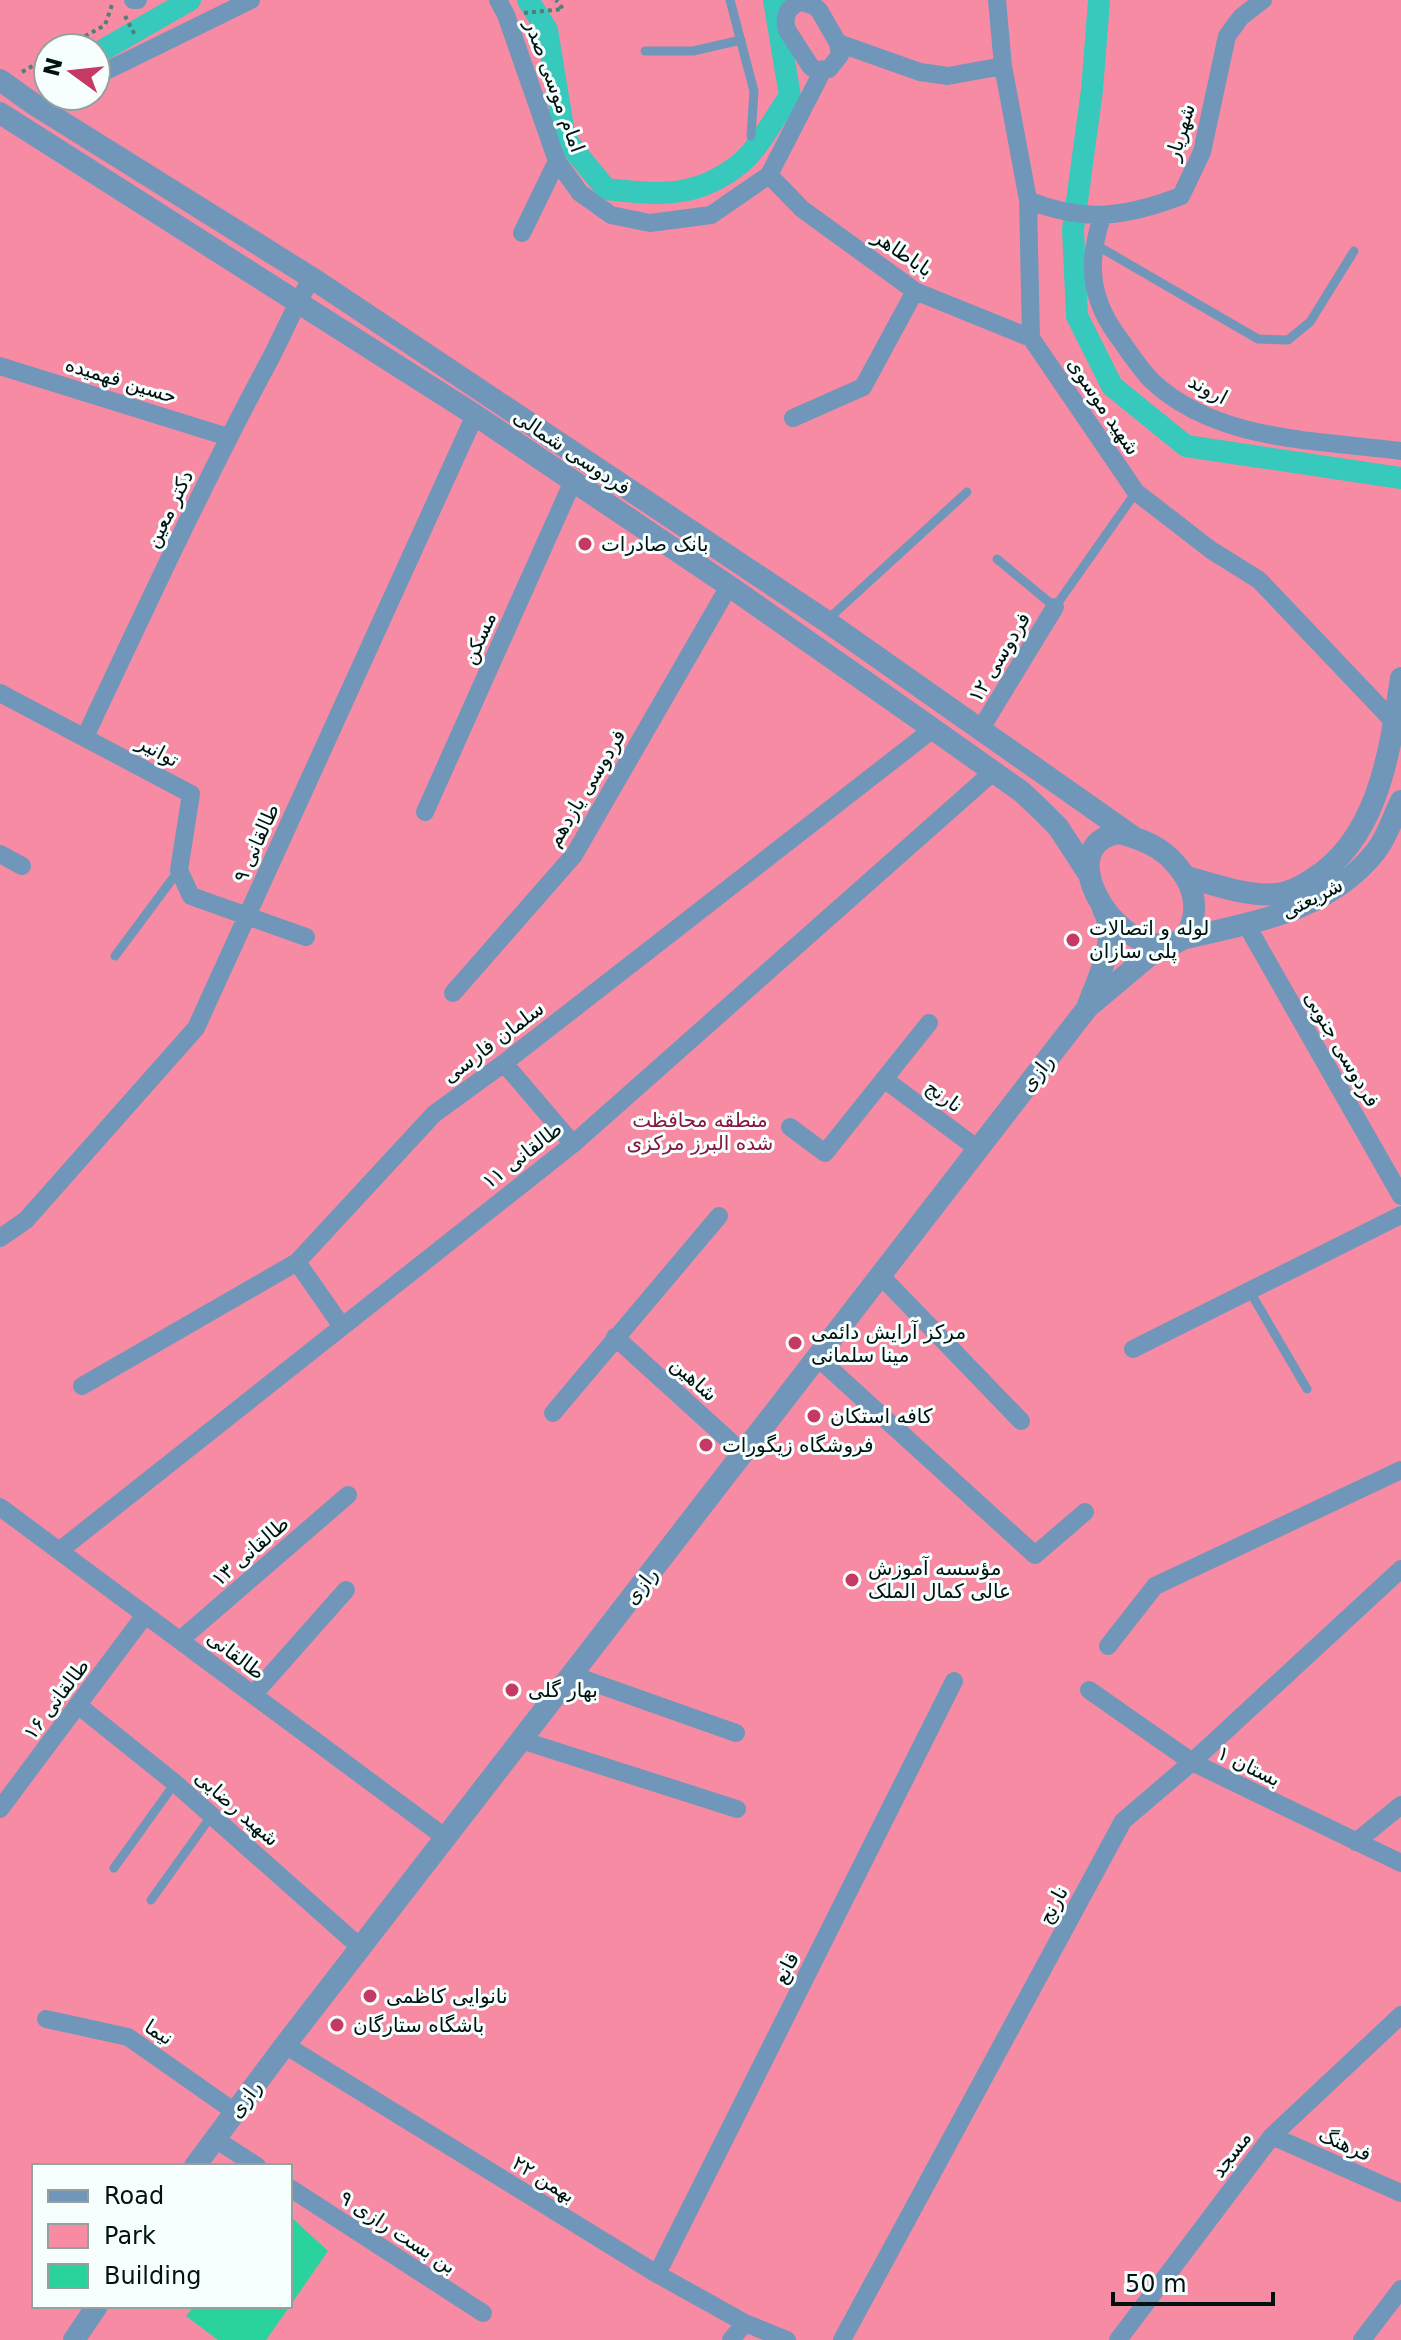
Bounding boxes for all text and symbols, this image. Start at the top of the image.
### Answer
street label: امام موسی صدر [520,16,590,155]
north arrow [32,32,112,112]
text: N [39,55,68,79]
street label: شهریار [1160,101,1200,164]
street label: باباطاهر [868,224,937,282]
street label: حسین فهمیده [62,352,180,408]
street label: شهید موسوی [1063,353,1145,459]
street label: اروند [1184,369,1232,409]
street label: فردوسی شمالی [509,404,635,500]
street label: دکتر معین [140,466,198,552]
place label: بانک صادرات [601,532,709,556]
marker: بانک صادرات [576,535,594,553]
street label: مسکن [457,608,501,668]
street label: فردوسی ۱۲ [963,608,1035,706]
street label: فردوسی یازدهم [541,725,631,851]
street label: توانیر [132,730,183,772]
street label: طالقانی ۹ [228,800,284,886]
street label: شریعتی [1277,872,1347,924]
place label: لوله و اتصالات پلی سازان [1089,916,1209,964]
marker: لوله و اتصالات پلی سازان [1064,931,1082,949]
street label: فردوسی جنوبی [1299,987,1385,1111]
street label: سلمان فارسی [438,996,548,1088]
street label: رازی [1015,1050,1059,1096]
street label: نارنج [921,1075,967,1117]
park label: منطقه محافظت شده البرز مرکزی [627,1108,773,1155]
street label: طالقانی ۱۱ [477,1116,567,1194]
place label: مرکز آرایش دائمی مینا سلمانی [811,1319,966,1367]
marker: مرکز آرایش دائمی مینا سلمانی [786,1334,804,1352]
street label: شاهین [666,1352,722,1406]
place label: کافه استکان [830,1404,933,1428]
marker: کافه استکان [805,1407,823,1425]
place label: فروشگاه زیگورات [722,1433,874,1457]
marker: فروشگاه زیگورات [697,1436,715,1454]
street label: طالقانی ۱۳ [207,1511,293,1591]
place label: مؤسسه آموزش عالی کمال الملک [868,1555,1011,1603]
street label: رازی [619,1563,663,1609]
marker: مؤسسه آموزش عالی کمال الملک [843,1571,861,1589]
street label: طالقانی [202,1625,270,1685]
street label: طالقانی ۱۶ [18,1654,94,1744]
place label: بهار گلی [528,1678,598,1702]
marker: بهار گلی [503,1681,521,1699]
street label: بستان ۱ [1213,1740,1285,1792]
street label: شهید رضایی [190,1765,284,1851]
street label: نارنج [1033,1882,1073,1928]
street label: قانع [768,1948,804,1988]
place label: نانوایی کاظمی [386,1984,507,2008]
marker: نانوایی کاظمی [361,1987,379,2005]
place label: باشگاه ستارگان [353,2013,484,2037]
street label: نیما [140,2014,178,2050]
marker: باشگاه ستارگان [328,2016,346,2034]
street label: رازی [223,2076,267,2122]
street label: فرهنگ [1315,2122,1375,2166]
street label: مسجد [1206,2126,1256,2182]
street label: ۲۲ بهمن [508,2150,580,2208]
legend [32,2164,292,2308]
text: Road [104,2182,164,2210]
street label: بن بست رازی ۹ [335,2185,461,2279]
text: Park [104,2222,156,2250]
scale bar [1113,2256,1273,2306]
text: Building [104,2262,201,2290]
text: 50 m [1125,2270,1187,2298]

